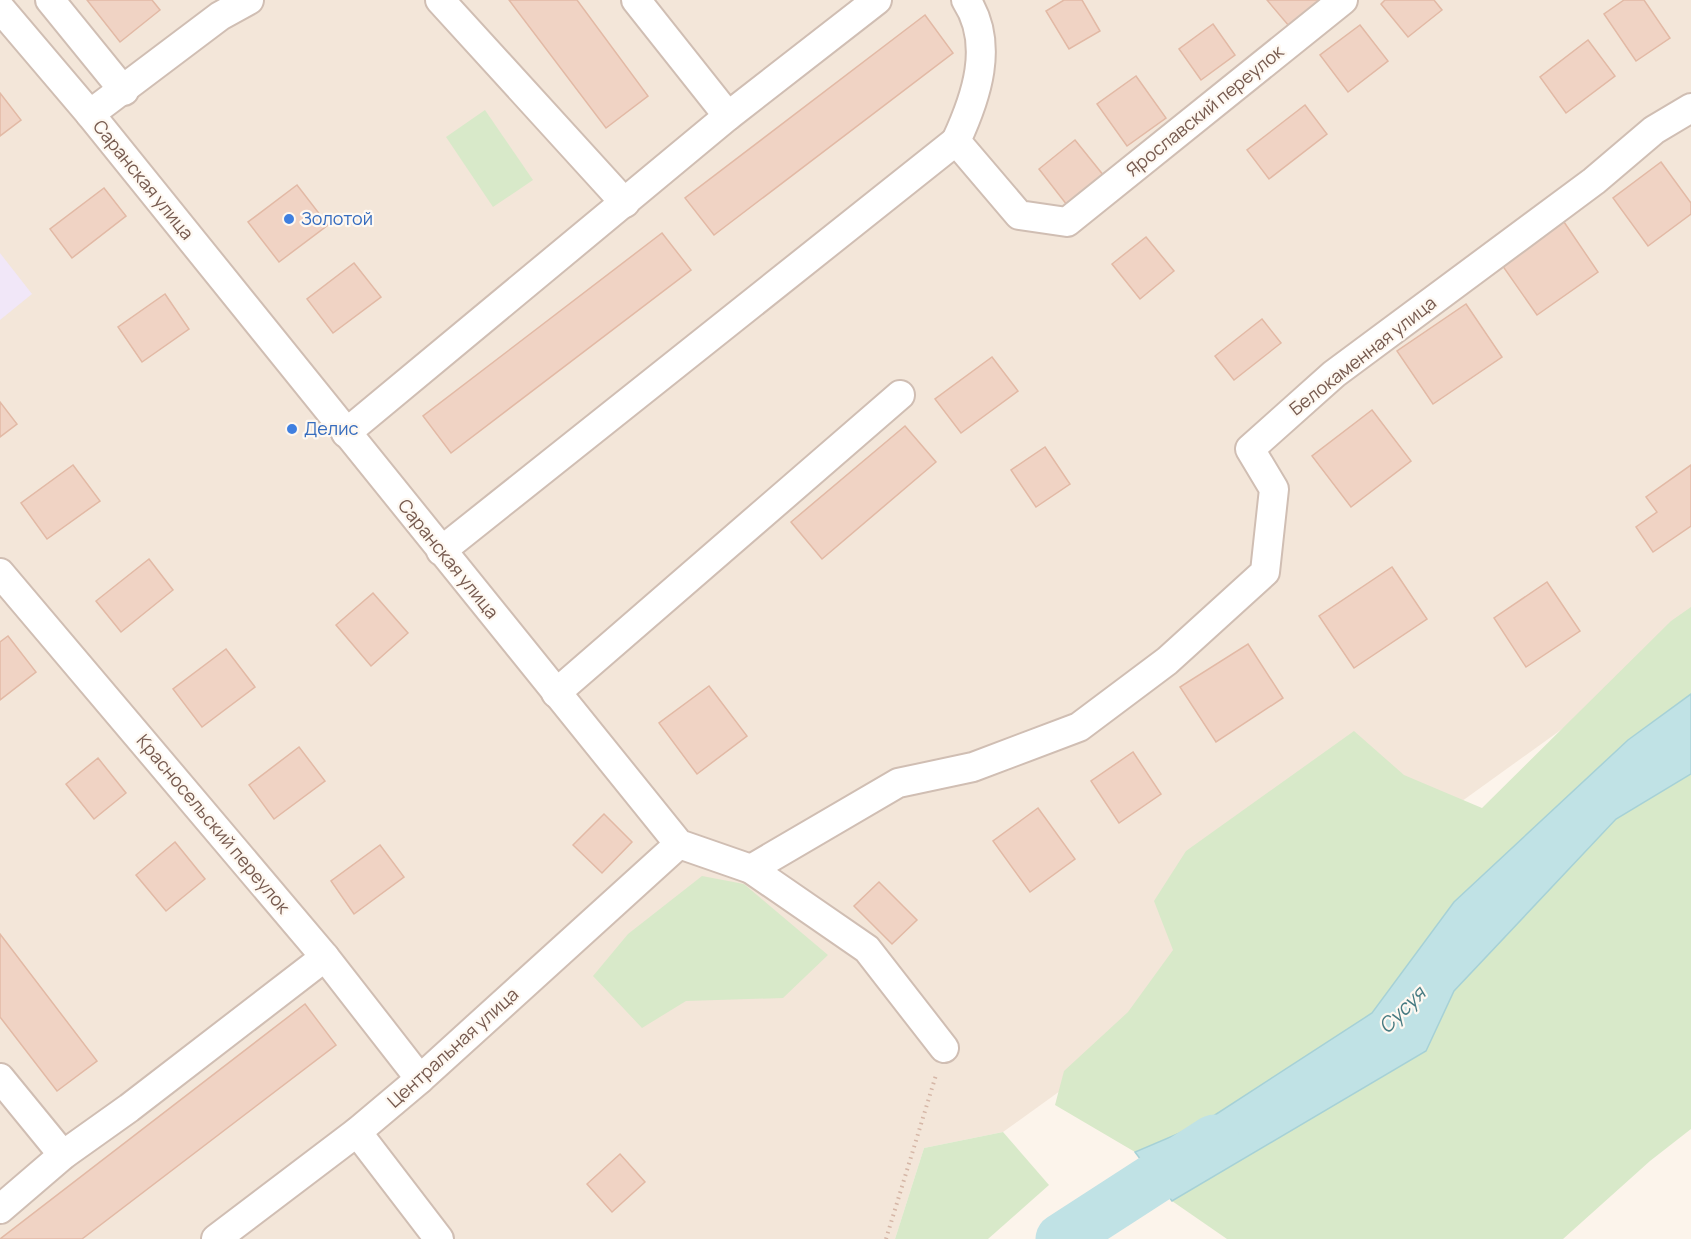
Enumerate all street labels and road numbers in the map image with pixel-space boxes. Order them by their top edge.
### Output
street label: Ярославский переулок [1121,39,1289,181]
street label: Саранская улица [88,115,200,244]
street label: Белокаменная улица [1284,290,1441,420]
street label: Саранская улица [393,494,505,623]
street label: Красносельский переулок [132,729,297,919]
street label: Центральная улица [382,982,523,1113]

